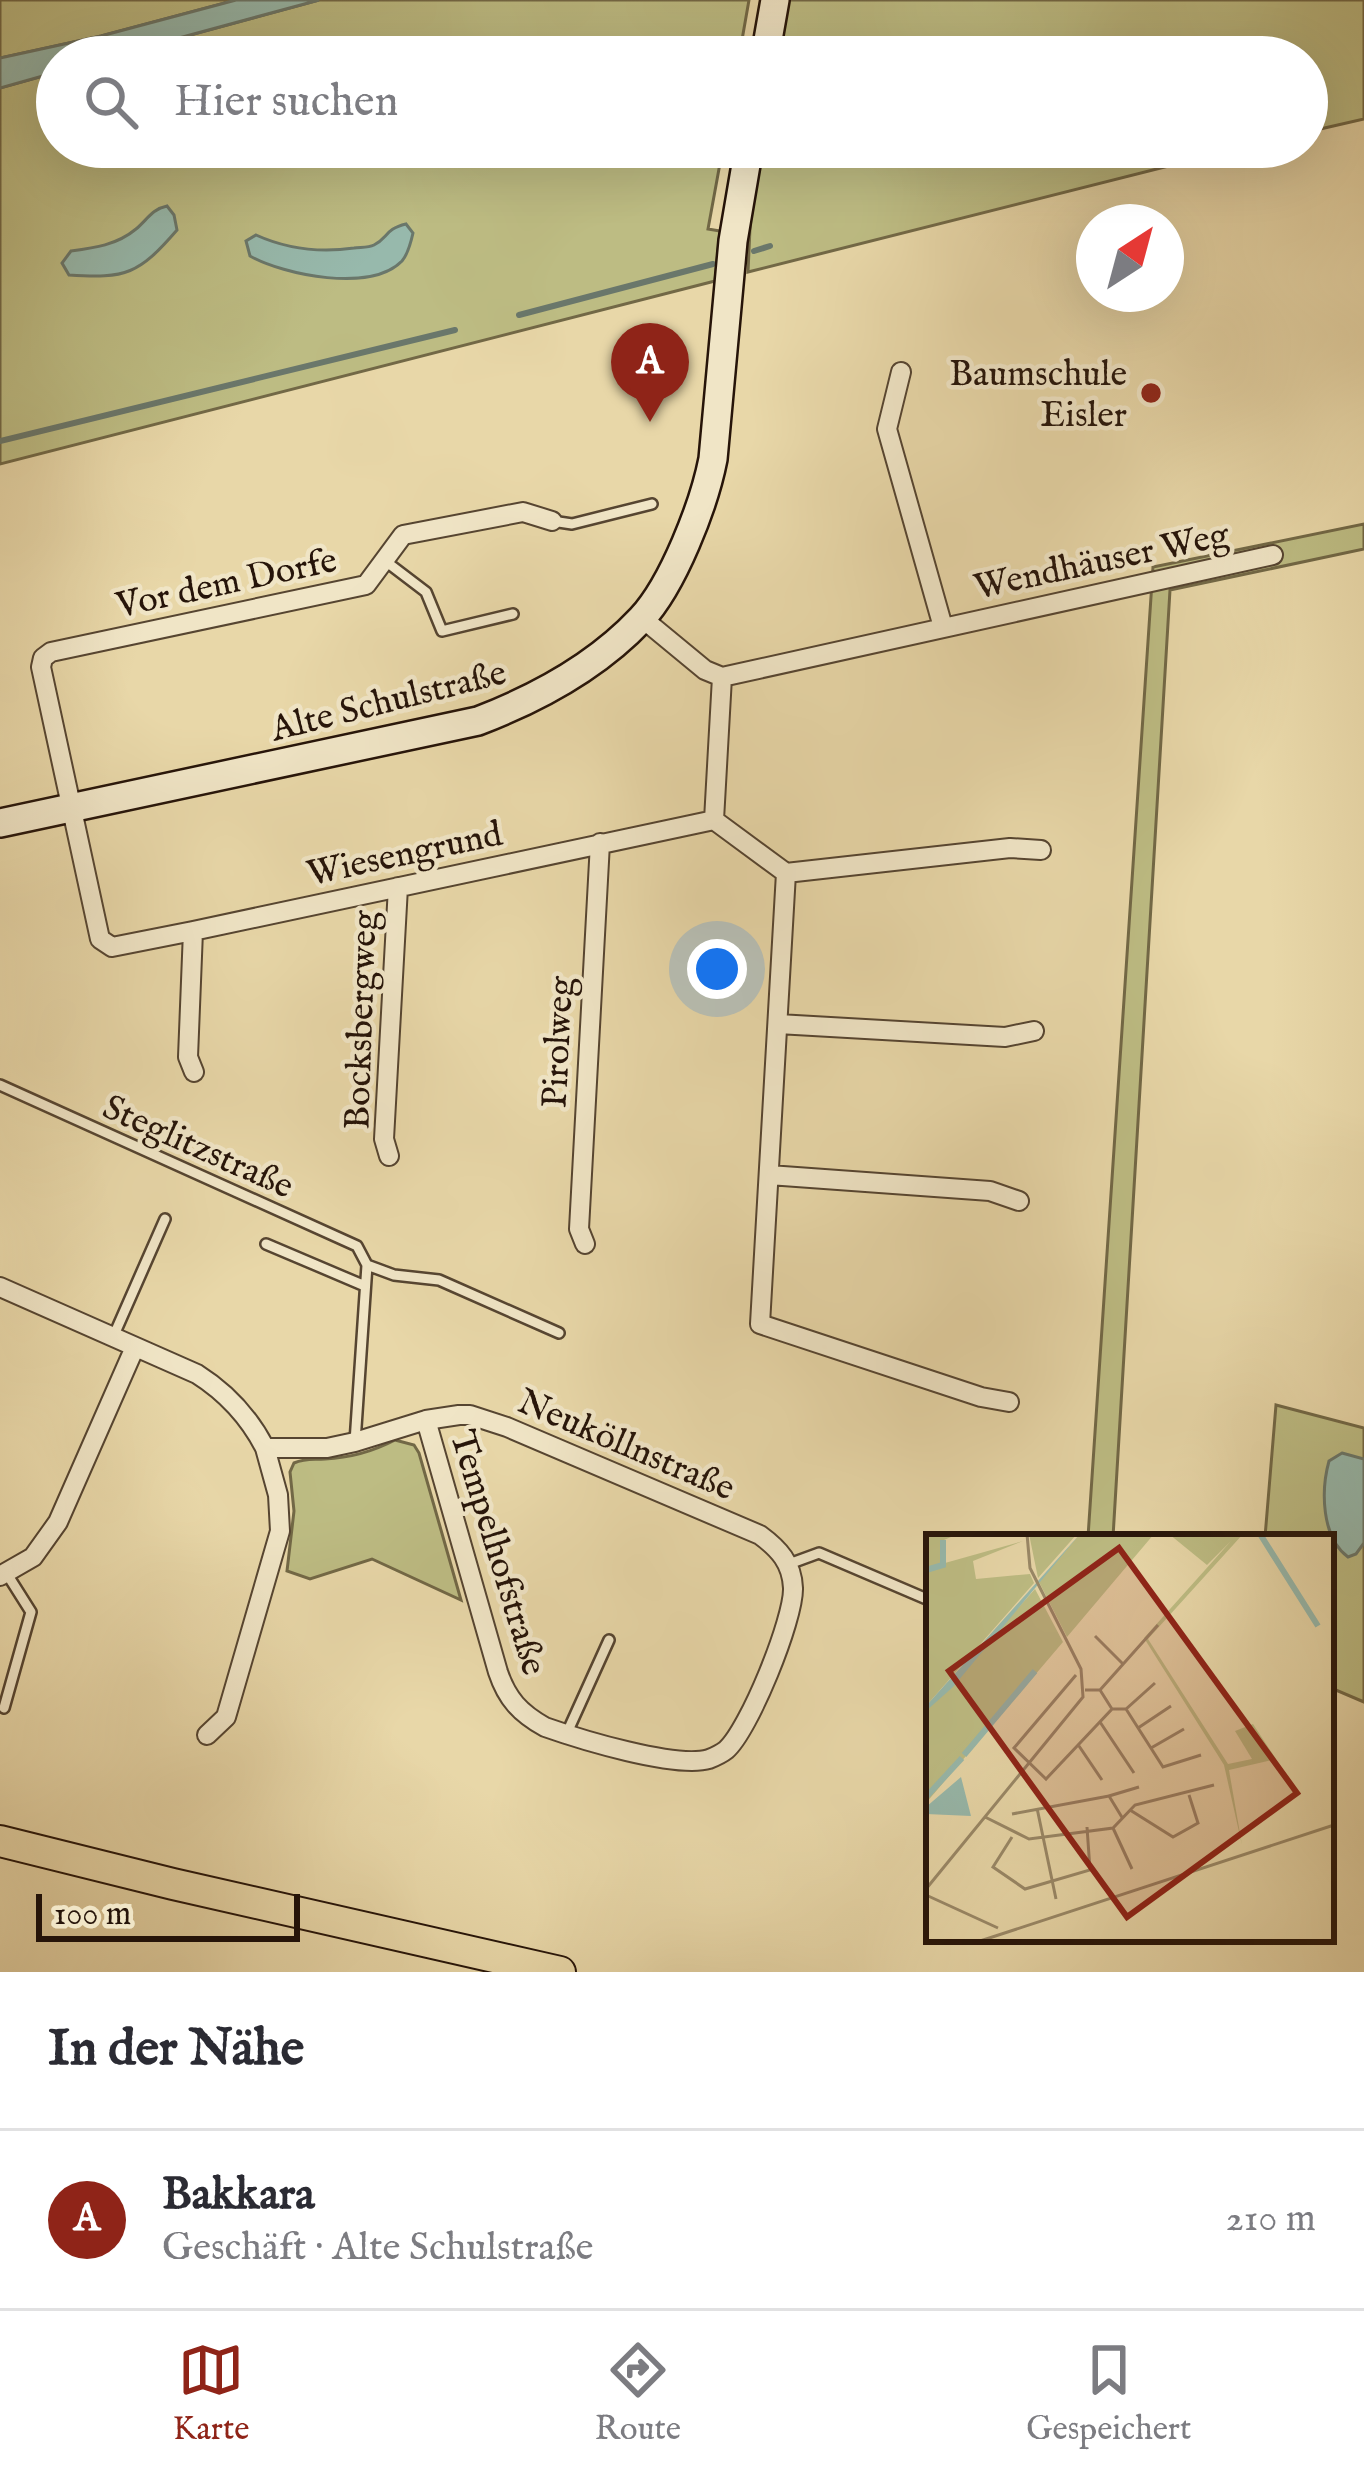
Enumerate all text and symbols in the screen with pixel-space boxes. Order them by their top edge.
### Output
search box [36,36,1328,168]
icon: search [78,69,144,135]
text: Hier suchen [174,74,398,131]
north arrow [1076,204,1184,312]
pin: A [611,323,689,422]
place label: Baumschule Eisler [949,352,1127,439]
marker: Baumschule Eisler [1138,380,1164,406]
street label: Wendhäuser Weg [970,512,1234,611]
street label: Vor dem Dorfe [111,538,341,630]
street label: Alte Schulstraße [265,650,511,754]
street label: Wiesengrund [303,812,507,898]
street label: Bocksbergweg [335,909,389,1130]
your location [687,939,747,999]
street label: Pirolweg [533,975,585,1109]
street label: Steglitzstraße [95,1085,300,1210]
street label: Neuköllnstraße [510,1379,741,1512]
street label: Tempelhofstraße [438,1425,556,1681]
inset map [926,1534,1334,1942]
scale bar [36,1888,300,1941]
text: 100 m [54,1894,131,1936]
text: In der Nähe [48,2018,304,2083]
text: Bakkara [162,2167,315,2224]
text: A [74,2195,100,2244]
text: 210 m [1226,2195,1316,2244]
text: Geschäft · Alte Schulstraße [162,2224,593,2273]
tab: Karte [173,2337,249,2451]
tab: Route [595,2337,681,2451]
tab: Gespeichert [1026,2337,1191,2451]

